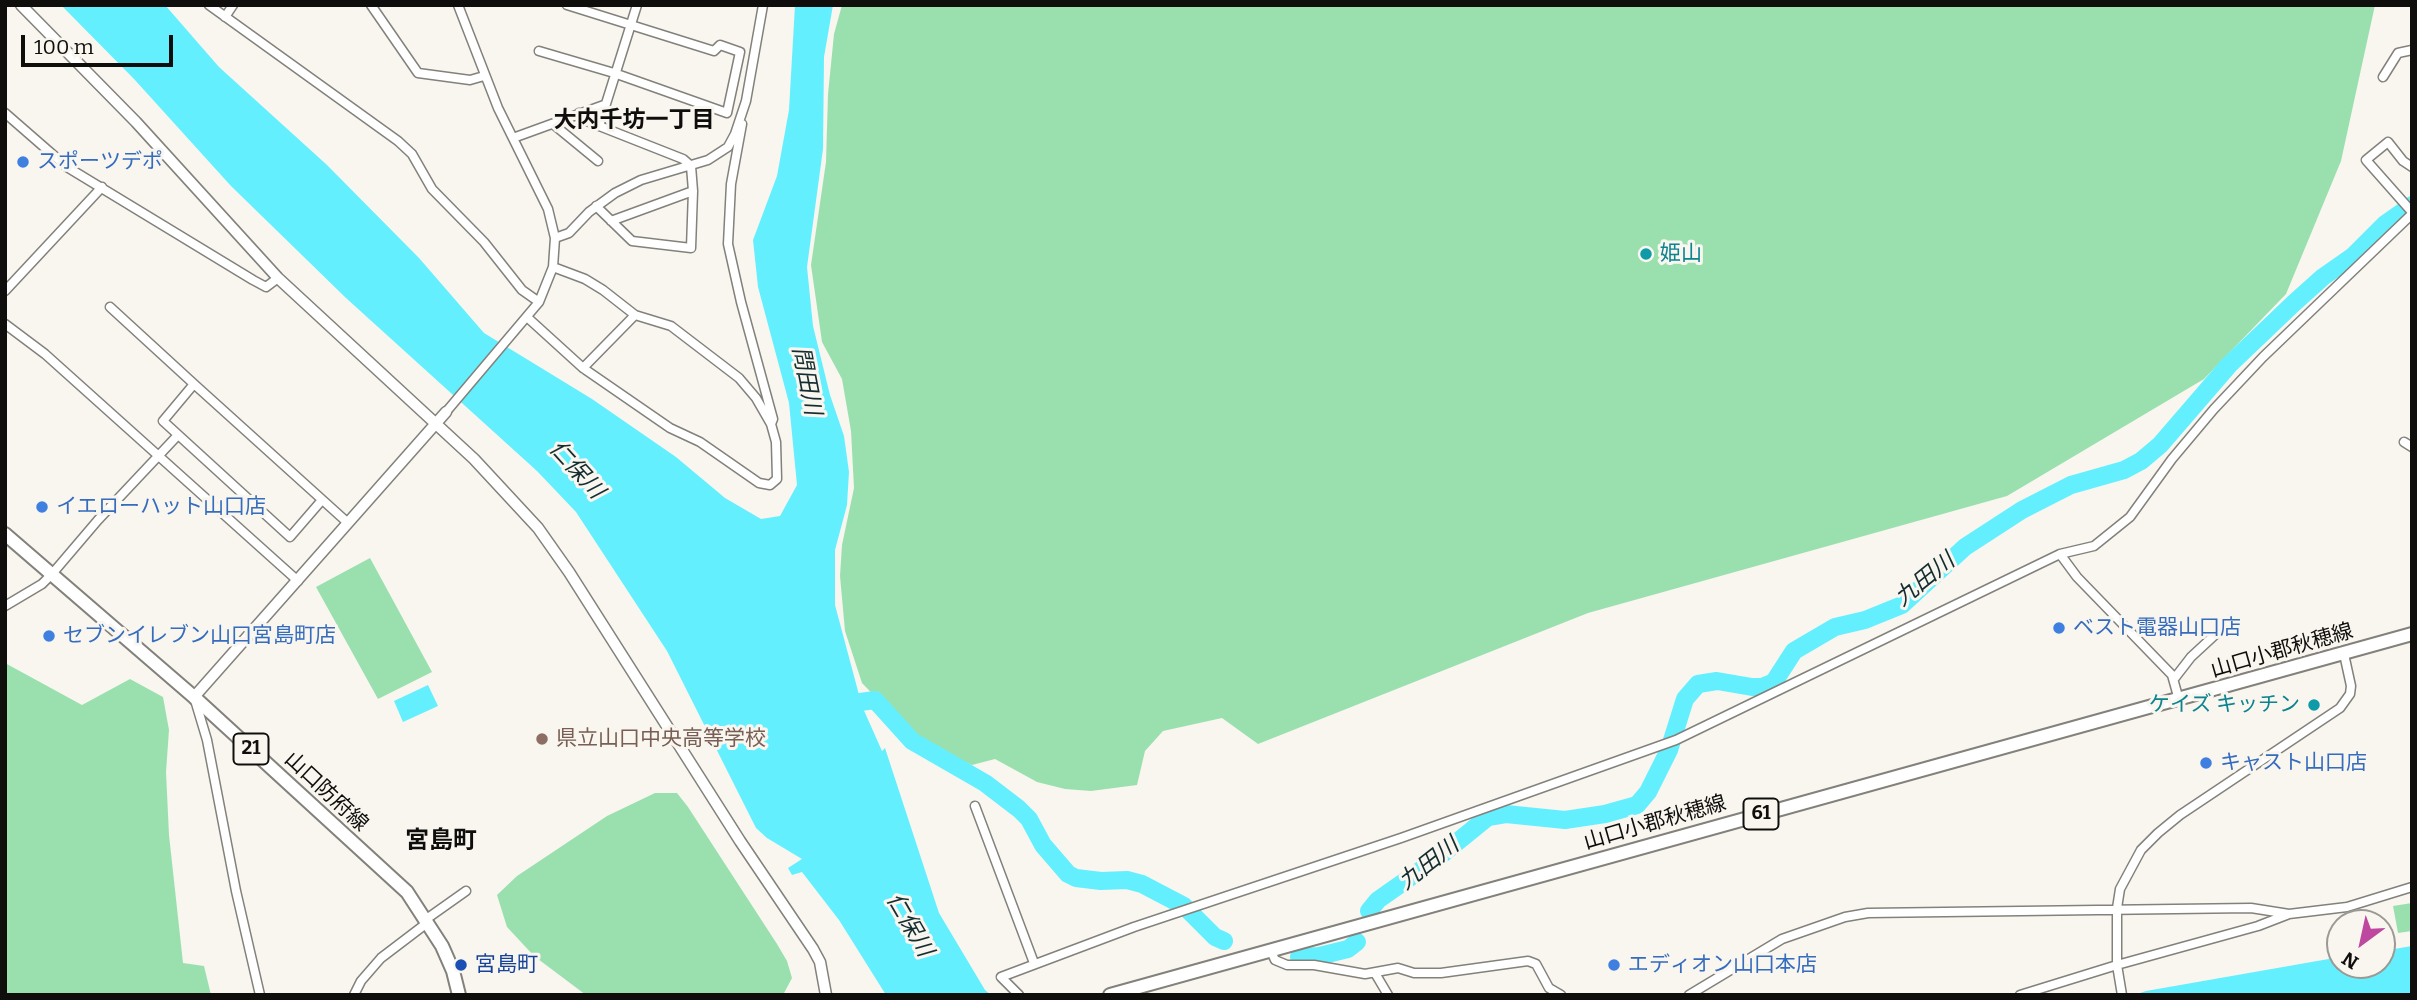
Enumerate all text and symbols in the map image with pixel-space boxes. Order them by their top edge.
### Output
scale bar [24,21,177,65]
text: 100 m [34,34,94,60]
district label: 大内千坊一丁目 [554,107,714,135]
place label: スポーツデポ [37,149,163,175]
marker: スポーツデポ [15,154,31,170]
place label: 姫山 [1660,241,1702,267]
marker: 姫山 [1638,246,1654,262]
water label: 問田川 [786,345,826,417]
water label: 仁保川 [543,435,609,505]
place label: イエローハット山口店 [56,494,266,520]
marker: イエローハット山口店 [34,499,50,515]
water label: 九田川 [1890,548,1960,612]
place label: ベスト電器山口店 [2073,615,2241,641]
street label: 山口小郡秋穂線 [2208,619,2356,683]
marker: ベスト電器山口店 [2051,620,2067,636]
place label: セブンイレブン山口宮島町店 [63,623,336,649]
marker: セブンイレブン山口宮島町店 [41,628,57,644]
place label: ケイズ キッチン [2149,692,2300,718]
marker: ケイズ キッチン [2306,697,2322,713]
place label: 県立山口中央高等学校 [556,726,766,752]
marker: 県立山口中央高等学校 [534,731,550,747]
road number: 21 [233,734,268,764]
street label: 山口防府線 [279,747,373,837]
place label: キャスト山口店 [2220,750,2367,776]
marker: キャスト山口店 [2198,755,2214,771]
street label: 山口小郡秋穂線 [1581,791,1729,855]
road number: 61 [1744,799,1778,830]
district label: 宮島町 [405,827,477,855]
water label: 九田川 [1393,832,1465,896]
water label: 仁保川 [880,888,938,962]
north arrow [2326,909,2396,979]
text: N [2338,947,2363,974]
place label: 宮島町 [475,952,538,978]
place label: エディオン山口本店 [1628,952,1817,978]
marker: 宮島町 [453,957,469,973]
marker: エディオン山口本店 [1606,957,1622,973]

